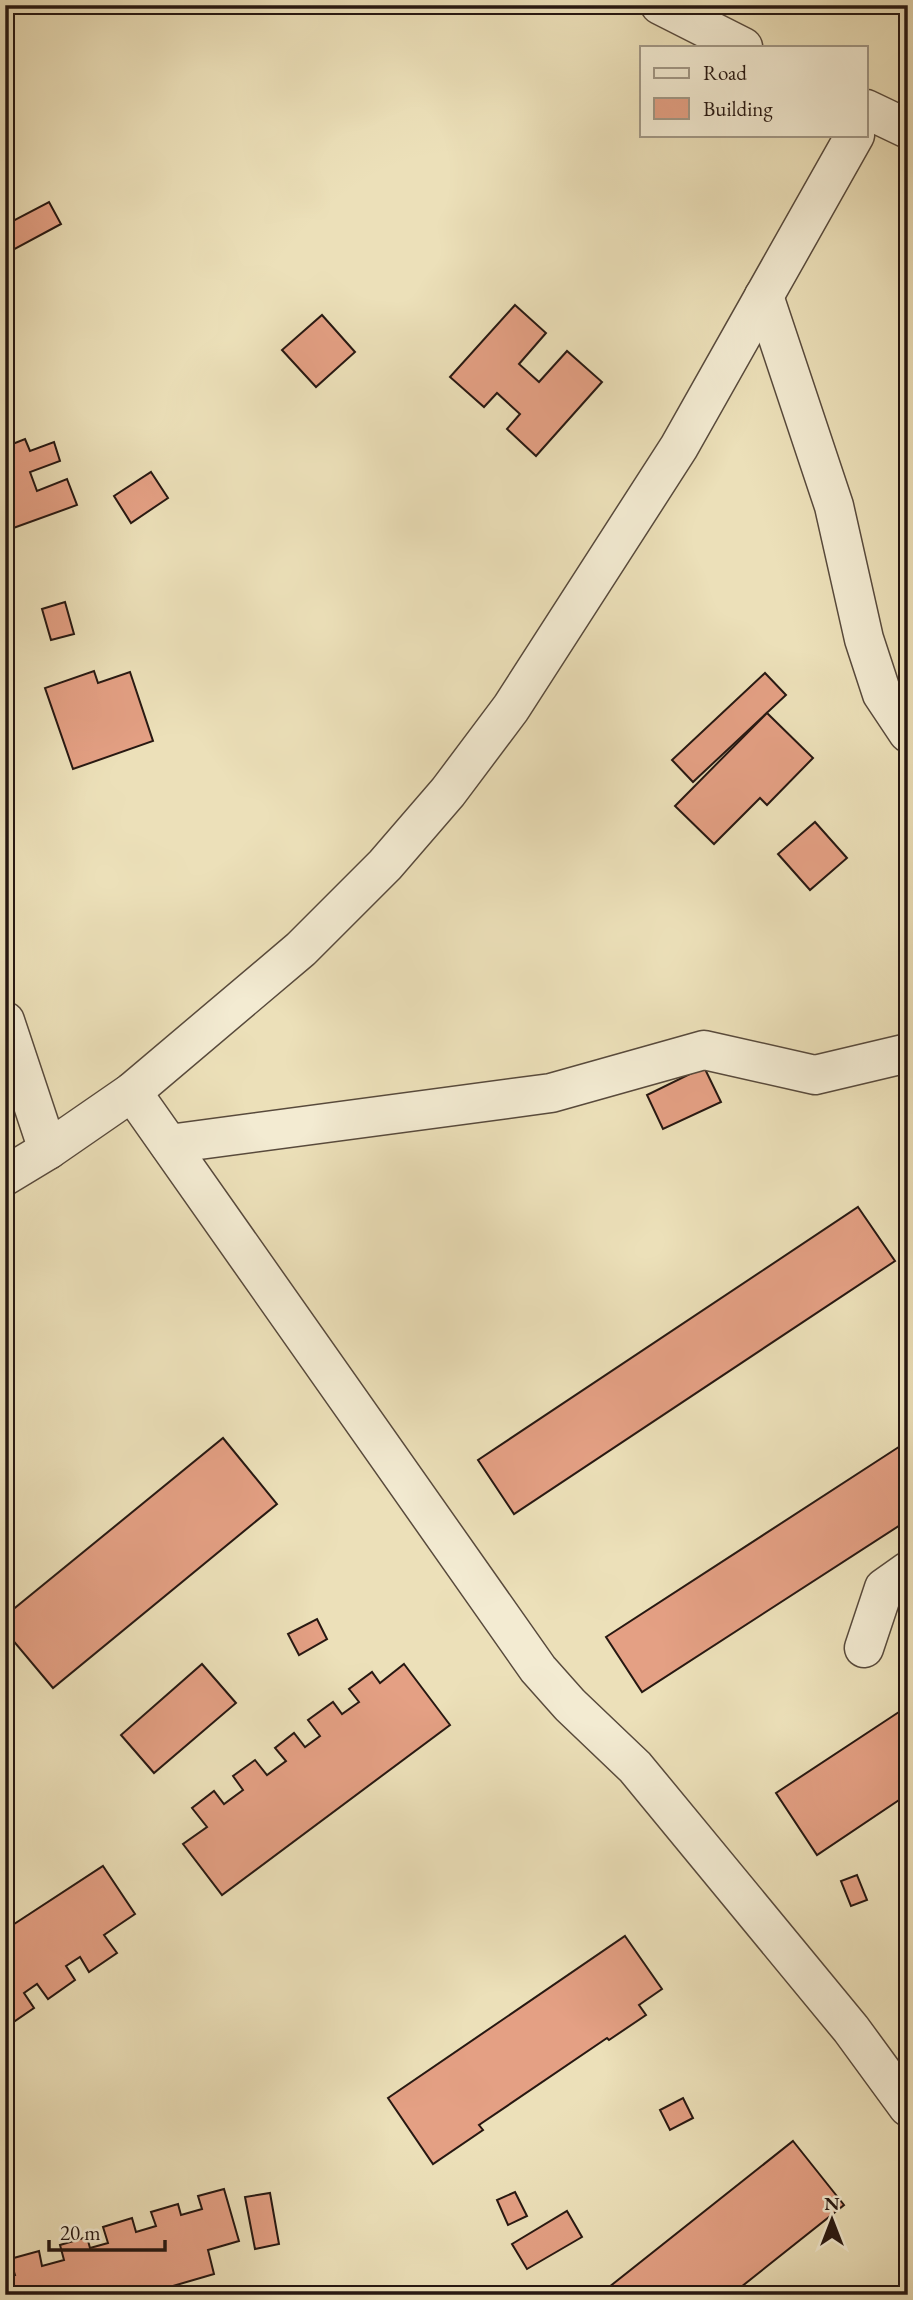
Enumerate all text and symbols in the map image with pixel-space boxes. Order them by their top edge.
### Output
legend [640,46,867,136]
text: Road [703,59,747,86]
text: Building [703,95,773,122]
north arrow [797,2184,867,2254]
text: N [824,2191,840,2216]
scale bar [49,2209,164,2253]
text: 20 m [60,2219,101,2246]

